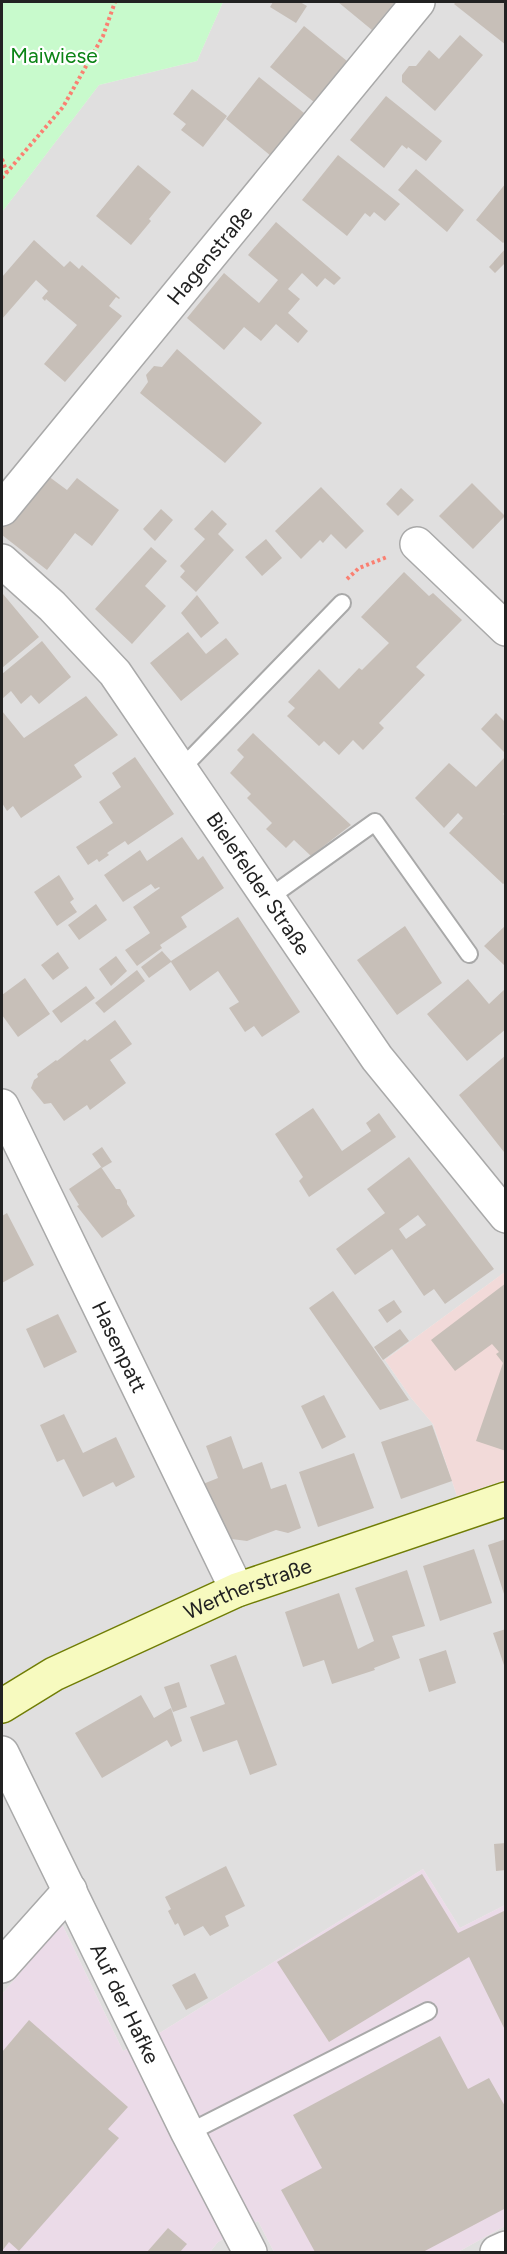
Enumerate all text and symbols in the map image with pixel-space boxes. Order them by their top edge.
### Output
park label: Maiwiese [10,43,98,68]
street label: Hagenstraße [162,200,258,310]
street label: Bielefelder Straße [201,807,316,959]
street label: Hasenpatt [87,1297,152,1397]
street label: Wertherstraße [180,1553,315,1625]
street label: Auf der Hafke [85,1939,165,2068]

